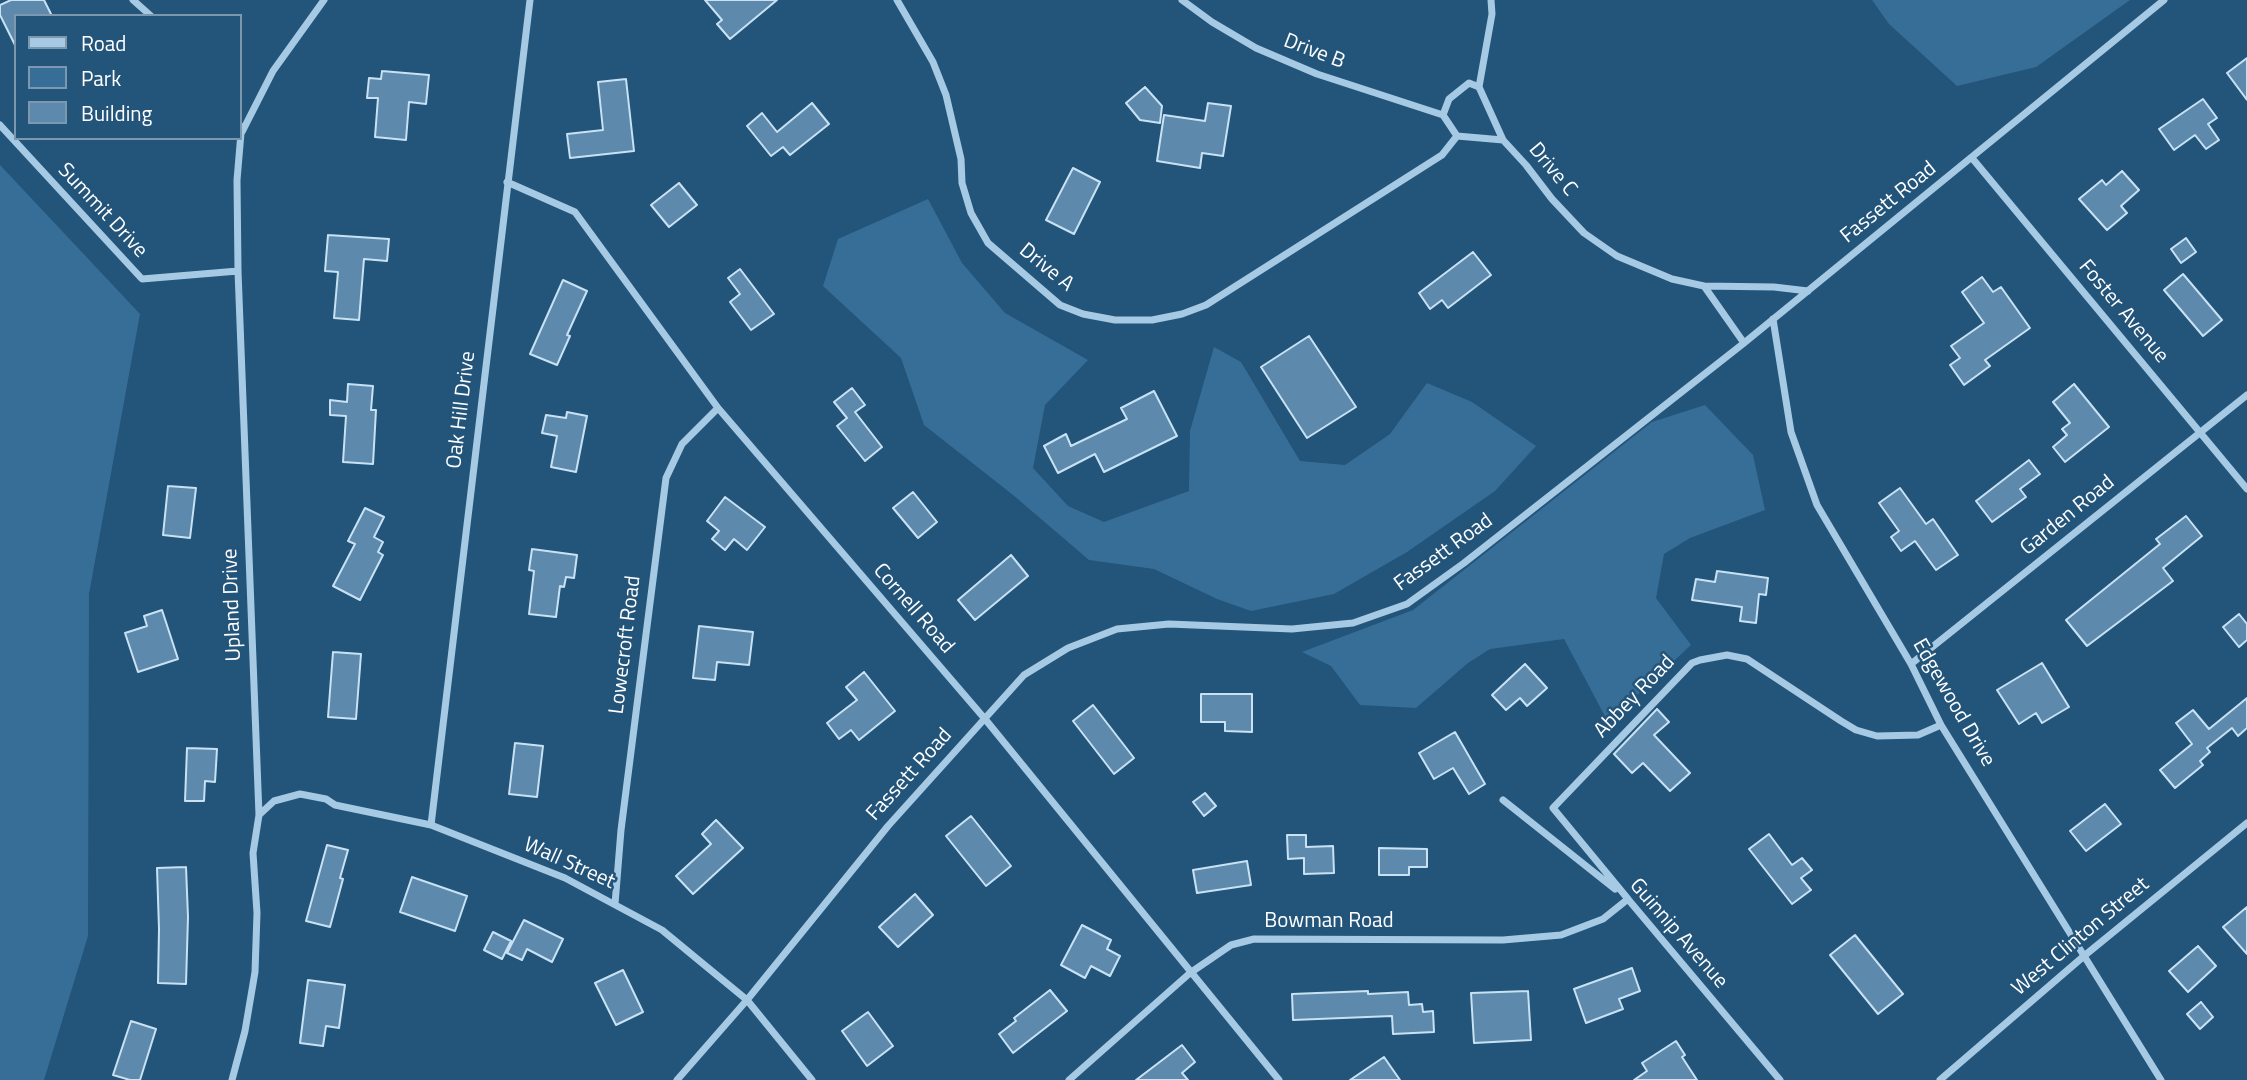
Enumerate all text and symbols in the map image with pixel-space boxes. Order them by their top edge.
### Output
legend [14,14,242,140]
text: Road [81,27,126,59]
street label: Drive B [1280,29,1348,75]
text: Park [81,62,121,94]
text: Building [81,97,152,129]
street label: Drive C [1522,138,1582,202]
street label: Fassett Road [1836,157,1942,249]
street label: Summit Drive [52,158,152,264]
street label: Drive A [1014,238,1078,298]
street label: Foster Avenue [2073,255,2173,369]
street label: Oak Hill Drive [442,350,482,470]
street label: Garden Road [2016,470,2120,562]
street label: Fassett Road [1390,509,1498,597]
street label: Upland Drive [218,548,248,662]
street label: Cornell Road [867,559,959,659]
street label: Lowecroft Road [605,574,647,716]
street label: Edgewood Drive [1906,635,2000,771]
street label: Abbey Road [1589,650,1681,744]
street label: Fassett Road [862,724,958,826]
street label: Wall Street [519,833,619,895]
street label: West Clinton Street [2007,872,2155,1002]
street label: Guinnip Avenue [1623,874,1733,994]
street label: Bowman Road [1264,909,1394,935]

